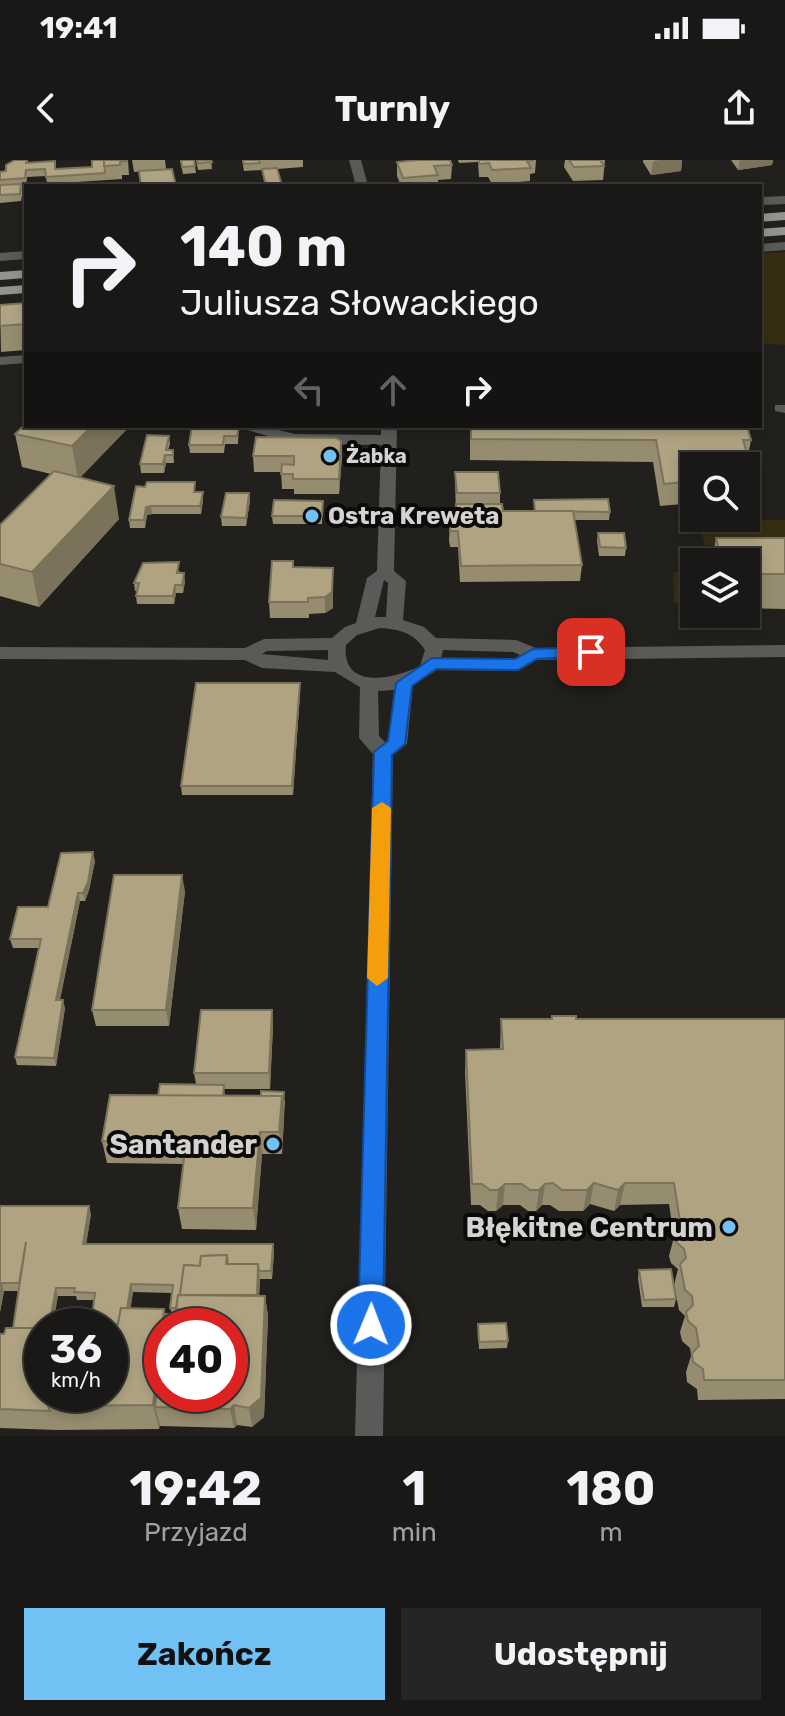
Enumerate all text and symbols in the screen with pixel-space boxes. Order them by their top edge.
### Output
text: 19:41 [40,10,118,46]
icon: back [24,86,68,130]
icon: share [717,86,761,130]
text: Turnly [335,87,450,130]
text: 140 m [180,214,347,280]
icon: right [48,216,152,320]
text: Juliusza Słowackiego [180,281,539,324]
icon: left [287,368,331,412]
icon: ahead [371,368,415,412]
icon: right [455,368,499,412]
place label: Żabka [346,444,407,468]
marker: Żabka [321,447,339,465]
map controls [680,452,760,628]
button: search [680,452,760,532]
place label: Ostra Kreweta [328,502,499,530]
marker: Ostra Kreweta [303,507,321,525]
button: layers [680,548,760,628]
pin [557,618,625,686]
icon: arrive [569,630,613,674]
place label: Santander [109,1128,257,1161]
marker: Santander [264,1135,282,1153]
place label: Błękitne Centrum [465,1211,713,1244]
marker: Błękitne Centrum [720,1218,738,1236]
position arrow [329,1283,413,1367]
speed limit sign: 40 [144,1308,248,1412]
text: 36 [50,1326,102,1373]
text: km/h [51,1368,101,1392]
text: 19:42 [130,1460,262,1517]
text: 1 [402,1460,426,1517]
text: 180 [566,1460,655,1517]
text: Przyjazd [144,1517,248,1548]
text: min [392,1517,437,1548]
text: m [599,1517,623,1548]
button: Zakończ [24,1608,385,1700]
button: Udostępnij [401,1608,761,1700]

